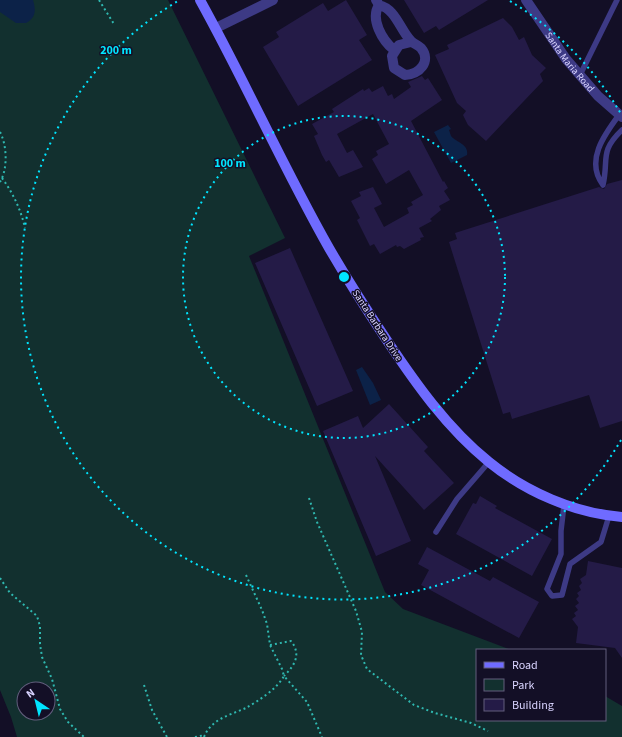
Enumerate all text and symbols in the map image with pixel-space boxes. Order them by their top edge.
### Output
street label: Santa Maria Road [542,29,597,95]
text: 200 m [100,42,132,59]
text: 100 m [214,155,246,172]
centre of rings [337,270,351,284]
street label: Santa Barbara Drive [349,287,406,364]
legend [476,649,606,721]
text: Road [512,657,538,674]
text: Park [512,677,534,694]
north arrow [16,681,56,721]
text: N [23,685,38,701]
text: Building [512,697,554,714]

